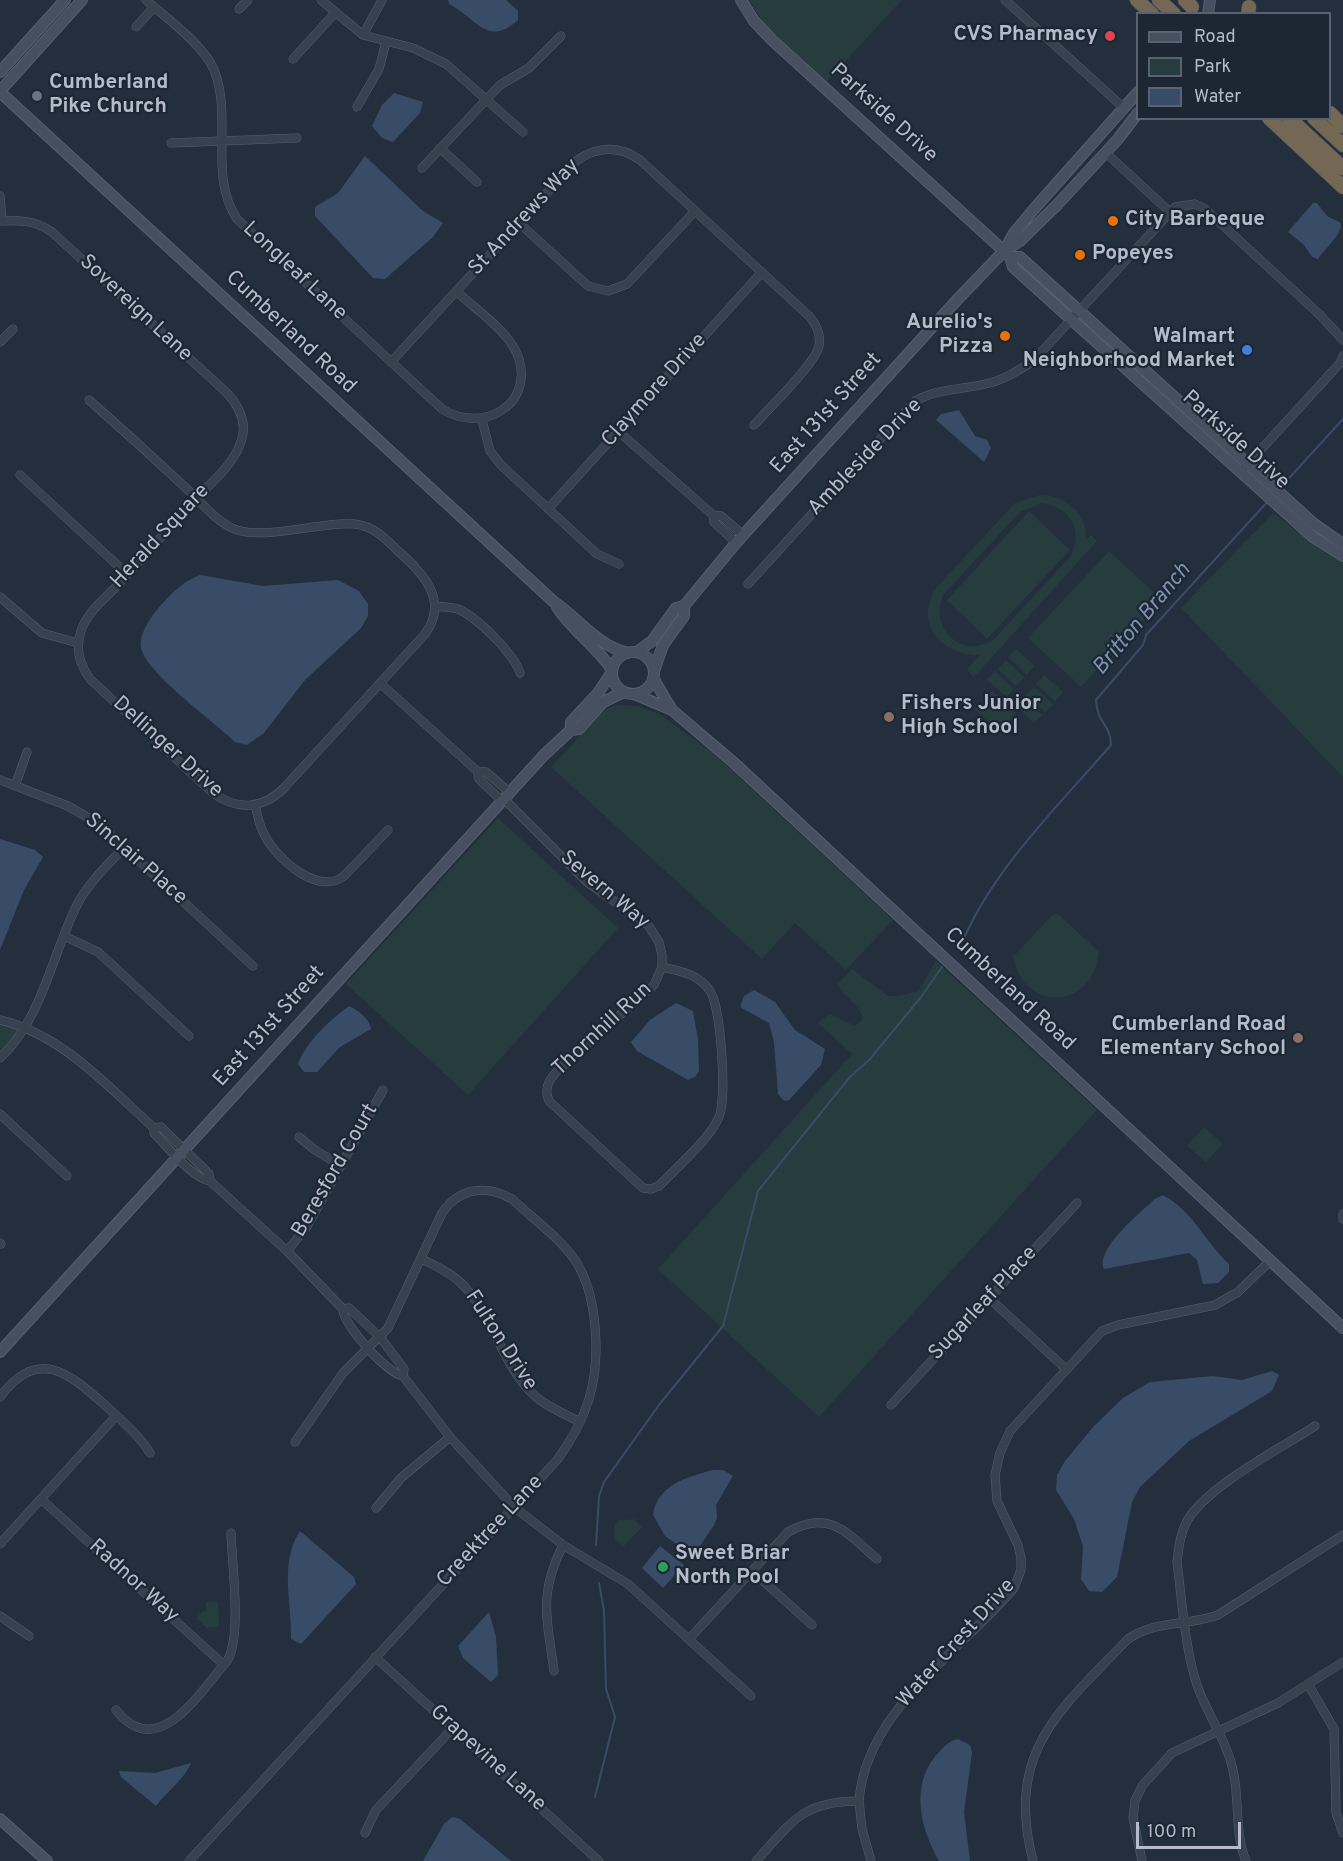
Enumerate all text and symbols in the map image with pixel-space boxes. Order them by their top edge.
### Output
legend [1136,12,1331,120]
place label: CVS Pharmacy [954,23,1098,49]
text: Road [1194,26,1236,49]
marker: CVS Pharmacy [1103,29,1117,43]
text: Park [1194,56,1231,79]
street label: Parkside Drive [824,59,942,169]
place label: Cumberland Pike Church [49,71,168,121]
text: Water [1194,86,1241,109]
marker: Cumberland Pike Church [30,89,44,103]
street label: St Andrews Way [464,154,586,282]
place label: City Barbeque [1125,208,1265,234]
marker: City Barbeque [1106,214,1120,228]
street label: Longleaf Lane [237,217,351,327]
place label: Popeyes [1092,242,1174,268]
marker: Popeyes [1073,248,1087,262]
street label: Sovereign Lane [73,250,197,368]
street label: Cumberland Road [219,266,361,400]
place label: Aurelio's Pizza [906,311,993,361]
place label: Walmart Neighborhood Market [1023,325,1235,375]
street label: Claymore Drive [597,329,713,453]
marker: Aurelio's Pizza [998,329,1012,343]
marker: Walmart Neighborhood Market [1240,343,1254,357]
street label: East 131st Street [766,348,888,480]
street label: Parkside Drive [1176,386,1294,496]
street label: Ambleside Drive [804,394,928,522]
street label: Herald Square [106,480,216,594]
water label: Britton Branch [1088,559,1198,681]
street label: Dellinger Drive [107,692,227,804]
place label: Fishers Junior High School [901,692,1041,742]
marker: Fishers Junior High School [882,710,896,724]
street label: Sinclair Place [79,809,191,911]
street label: Severn Way [554,846,654,936]
street label: Cumberland Road [938,923,1080,1057]
street label: East 131st Street [209,961,331,1093]
street label: Thornhill Run [548,978,658,1082]
place label: Cumberland Road Elementary School [1100,1013,1286,1063]
marker: Cumberland Road Elementary School [1291,1031,1305,1045]
street label: Beresford Court [288,1100,384,1242]
street label: Sugarleaf Place [925,1242,1043,1366]
street label: Fulton Drive [458,1286,542,1396]
street label: Creektree Lane [433,1471,549,1593]
street label: Radnor Way [83,1535,183,1629]
place label: Sweet Briar North Pool [675,1542,790,1592]
marker: Sweet Briar North Pool [656,1560,670,1574]
street label: Water Crest Drive [893,1574,1021,1714]
street label: Grapevine Lane [424,1700,550,1818]
scale bar [1139,1810,1244,1848]
text: 100 m [1147,1821,1196,1844]

